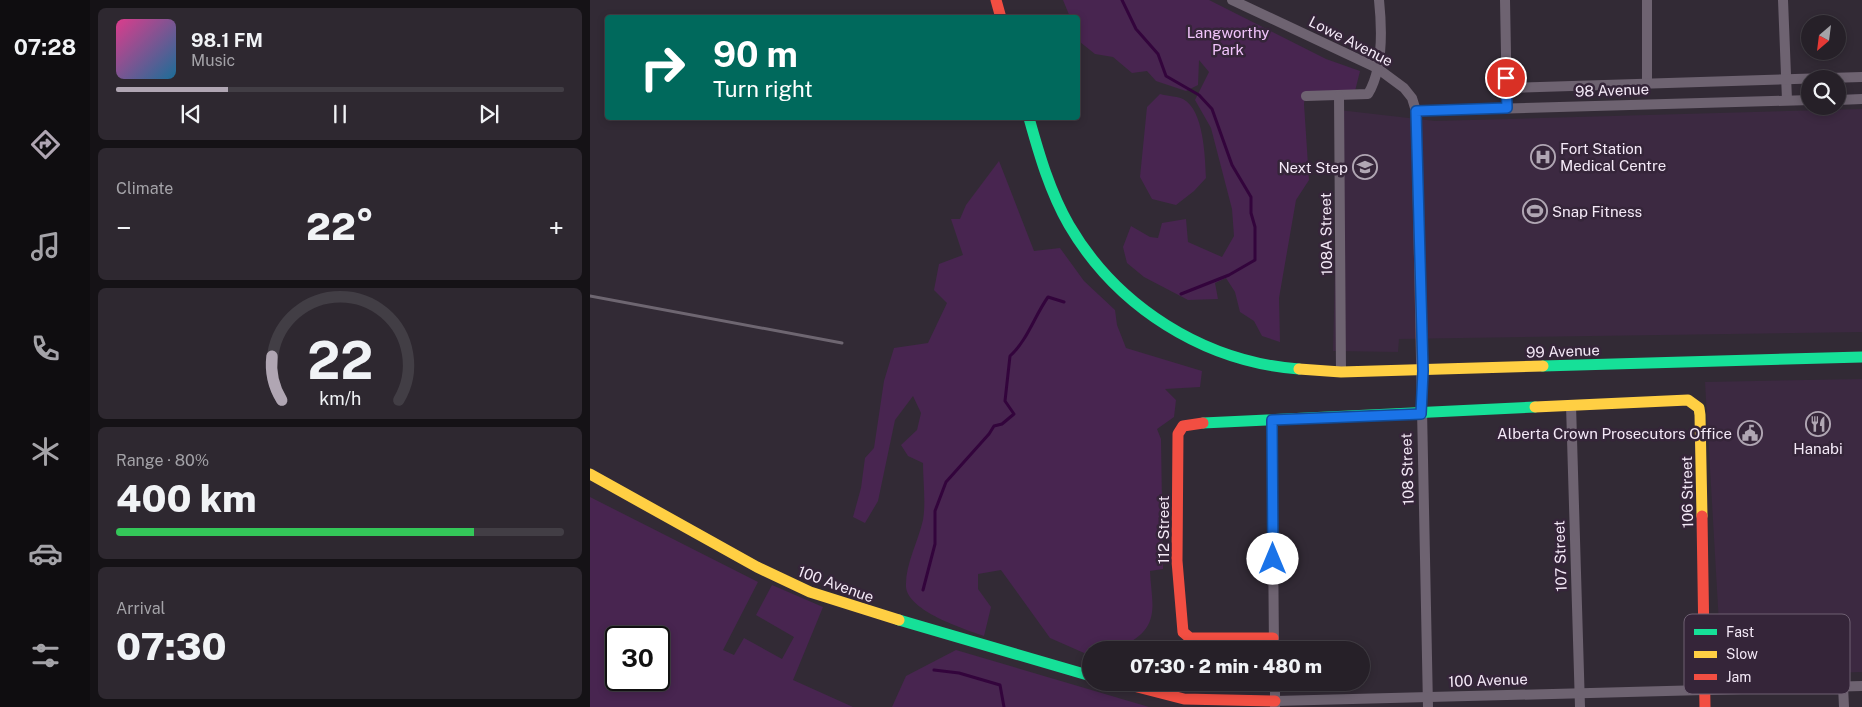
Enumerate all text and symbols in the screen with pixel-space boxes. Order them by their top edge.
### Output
street label: Lowe Avenue [1306,13,1396,69]
north arrow [1801,15,1846,60]
map controls [1801,15,1846,115]
park label: Langworthy Park [1187,24,1269,58]
text: 98.1 FM [191,29,263,51]
text: 07:28 [14,34,76,60]
text: 90 m [713,34,798,75]
icon: right [630,35,695,100]
text: Music [191,51,235,70]
pin [1485,57,1527,99]
icon: arrive [1492,64,1520,92]
button: search [1801,70,1846,115]
text: Turn right [713,76,813,102]
street label: 98 Avenue [1575,80,1649,100]
icon: previous [177,100,205,128]
icon: pause [326,100,354,128]
icon: next [475,100,503,128]
icon: directions [28,127,63,162]
place label: Fort Station Medical Centre [1560,140,1666,174]
hospital icon: Fort Station Medical Centre [1530,144,1556,170]
school or university icon: Next Step [1352,154,1378,180]
place label: Next Step [1278,159,1348,176]
text: Climate [116,179,173,198]
street label: 108A Street [1317,192,1335,276]
sports icon: Snap Fitness [1522,198,1548,224]
place label: Snap Fitness [1552,203,1642,220]
text: 22° [306,204,374,249]
text: − [116,211,132,244]
text: + [548,211,564,244]
icon: music [28,229,63,264]
text: 22 [307,330,373,391]
icon: phone [28,331,63,366]
street label: 99 Avenue [1526,341,1600,361]
text: km/h [319,388,361,409]
restaurant icon: Hanabi [1805,411,1831,437]
public building icon: Alberta Crown Prosecutors Office [1737,420,1763,446]
place label: Alberta Crown Prosecutors Office [1497,425,1732,442]
street label: 108 Street [1397,432,1417,505]
icon: climate [28,434,63,469]
place label: Hanabi [1793,440,1843,457]
text: Range · 80% [116,451,209,470]
street label: 106 Street [1678,456,1696,528]
text: 400 km [116,476,257,521]
street label: 112 Street [1155,496,1172,564]
street label: 107 Street [1550,520,1570,592]
position arrow [1246,532,1298,584]
icon: car [28,536,63,571]
street label: 100 Avenue [796,562,876,606]
text: Arrival [116,599,165,618]
legend [1684,614,1850,694]
text: 07:30 [116,624,227,669]
text: Fast [1726,624,1754,640]
speed limit sign: 30 [605,626,670,691]
icon: filters [28,638,63,673]
text: Slow [1726,646,1758,662]
text: 07:30 · 2 min · 480 m [1130,655,1322,677]
text: Jam [1726,669,1751,685]
street label: 100 Avenue [1448,670,1528,690]

